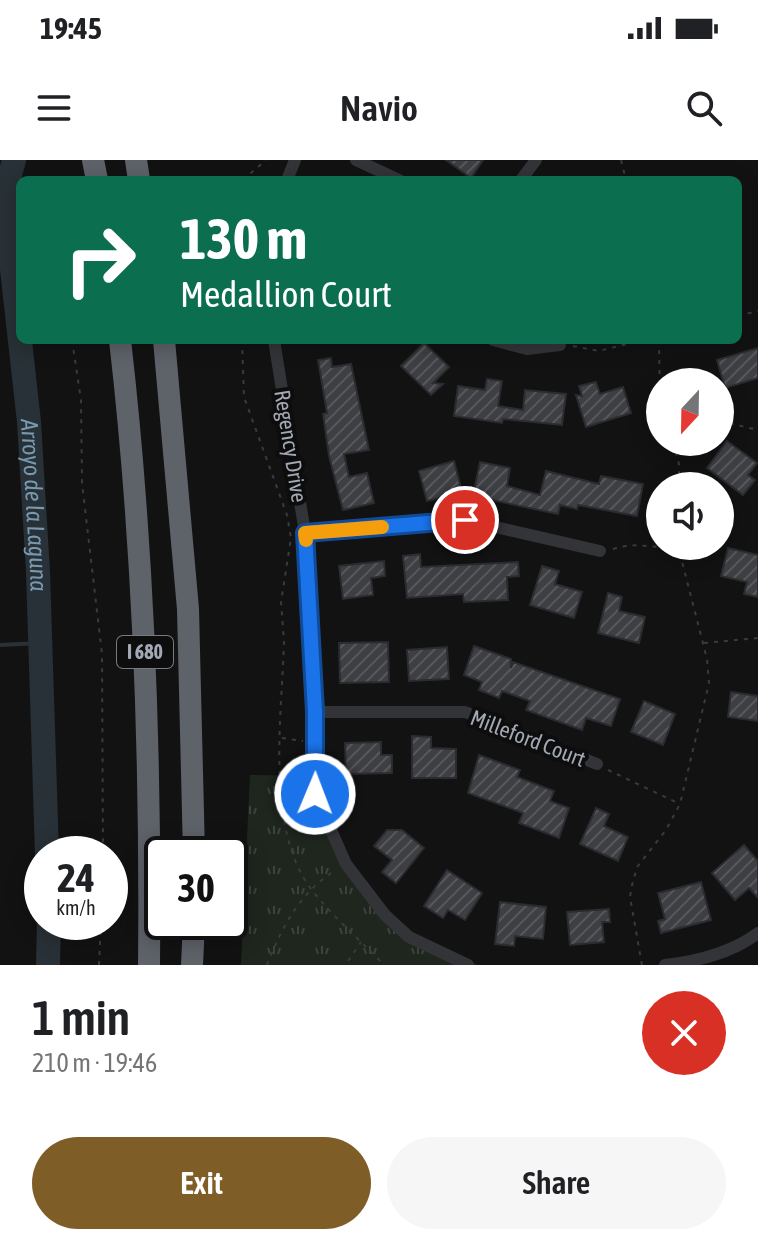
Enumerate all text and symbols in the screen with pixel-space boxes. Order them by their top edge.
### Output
text: 19:45 [40,11,102,45]
icon: menu [32,86,76,130]
icon: search [682,86,726,130]
text: Navio [340,87,418,129]
text: 130 m [180,207,307,271]
icon: right [48,208,152,312]
text: Medallion Court [180,273,392,315]
north arrow [646,368,734,456]
map controls [646,368,734,560]
street label: Regency Drive [269,388,313,504]
water label: Arroyo de la Laguna [16,417,53,592]
button: sound [646,472,734,560]
pin [431,486,499,554]
icon: arrive [443,498,487,542]
road number: I 680 [117,636,173,668]
street label: Milleford Court [467,704,589,772]
position arrow [273,752,357,836]
speed limit sign: 30 [144,836,248,940]
text: 24 [57,855,95,900]
text: km/h [56,896,96,919]
text: 1 min [32,990,130,1045]
button: close [642,991,726,1075]
text: 210 m · 19:46 [32,1048,157,1078]
button: Exit [32,1137,371,1229]
button: Share [387,1137,726,1229]

